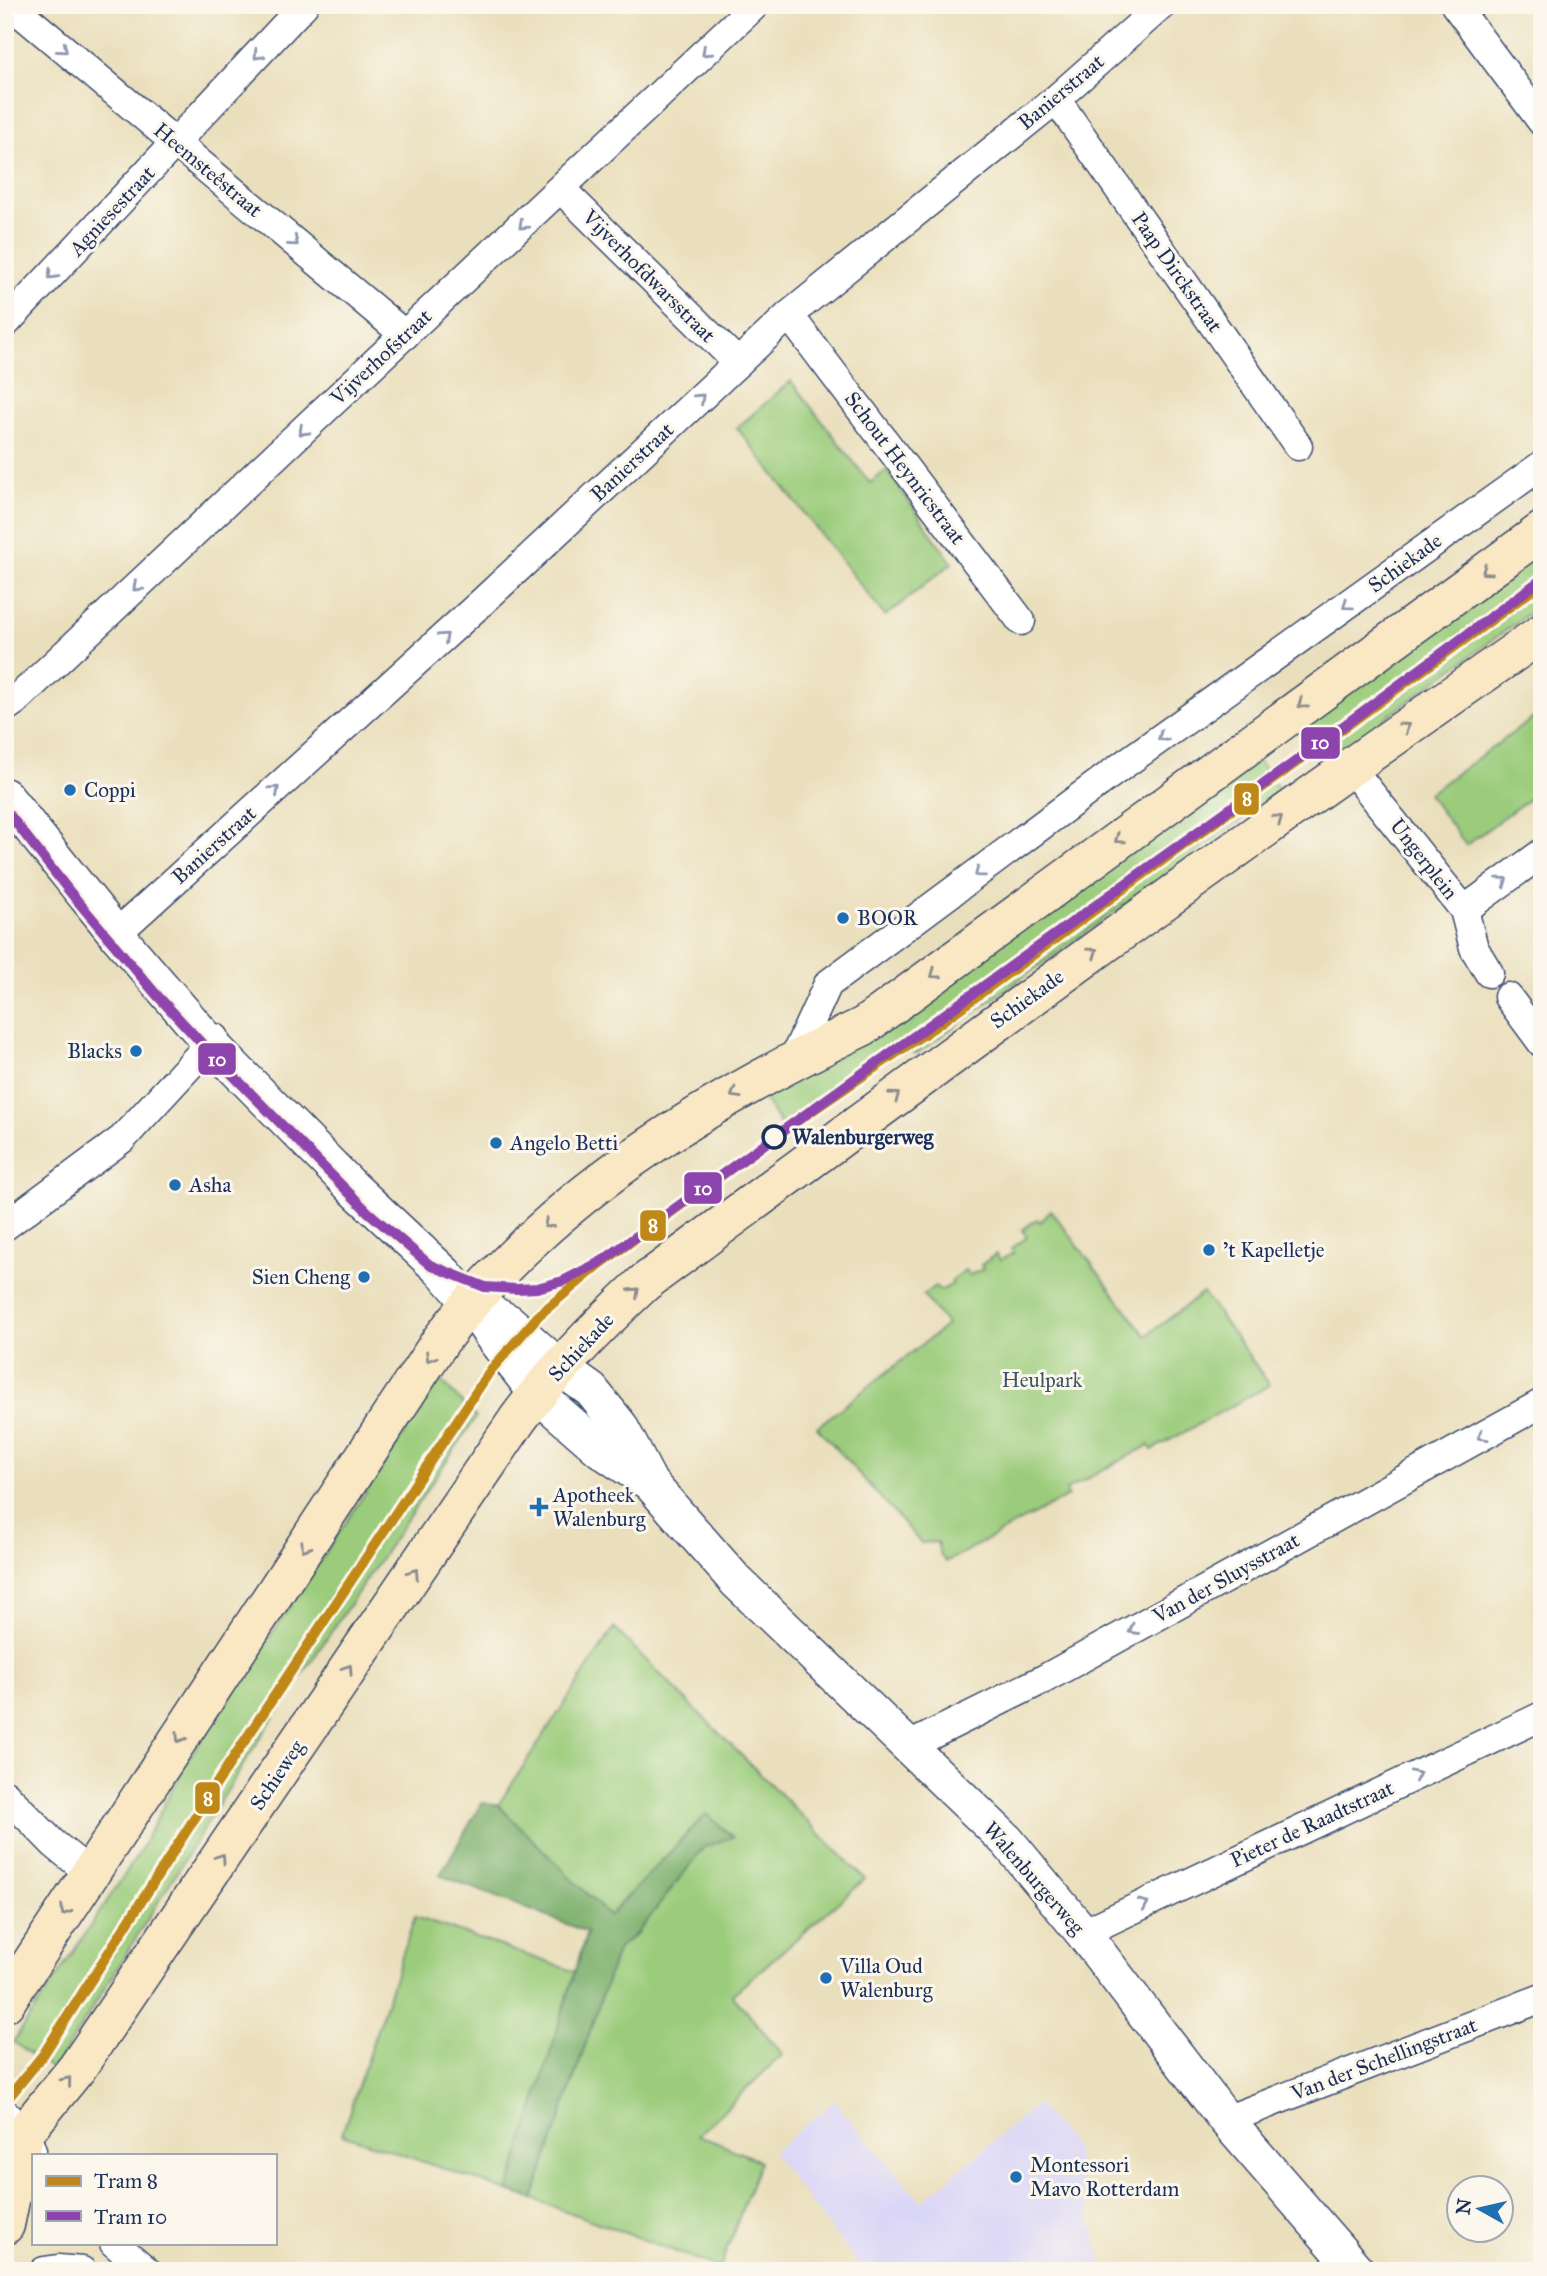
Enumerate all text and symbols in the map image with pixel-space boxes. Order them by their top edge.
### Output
one-way arrow [55,41,68,53]
one-way arrow [701,44,714,57]
one-way arrow [254,47,266,60]
street label: Banierstraat [1013,48,1110,136]
street label: Heemsteêstraat [148,117,268,223]
street label: Agniesestraat [63,160,161,262]
street label: Vijverhofdwarsstraat [576,203,721,348]
street label: Paap Dirckstraat [1126,207,1228,338]
one-way arrow [518,217,531,230]
one-way arrow [286,234,299,246]
one-way arrow [48,267,60,280]
street label: Vijverhofstraat [324,303,438,411]
street label: Schout Heynricstraat [839,386,971,550]
one-way arrow [692,394,705,407]
street label: Banierstraat [585,416,680,507]
one-way arrow [298,423,311,435]
street label: Schiekade [1363,527,1447,598]
one-way arrow [1482,563,1494,575]
one-way arrow [132,578,145,591]
one-way arrow [1342,597,1355,609]
one-way arrow [436,632,449,645]
one-way arrow [1297,696,1310,708]
one-way arrow [1397,723,1410,735]
line badge: 10 [1300,726,1341,760]
one-way arrow [1157,729,1170,741]
text: 10 [1311,731,1329,754]
place label: Coppi [84,777,136,803]
marker: Coppi [62,782,78,798]
line badge: 8 [1233,782,1260,816]
one-way arrow [267,785,280,798]
text: 8 [1242,787,1252,810]
street label: Banierstraat [166,800,262,890]
street label: Ungerplein [1384,813,1464,905]
one-way arrow [1270,815,1283,828]
one-way arrow [1114,831,1127,843]
one-way arrow [975,865,987,878]
one-way arrow [1495,877,1508,890]
place label: BOOR [857,905,919,931]
marker: BOOR [835,910,851,926]
one-way arrow [1085,948,1098,960]
street label: Schiekade [985,963,1069,1034]
one-way arrow [931,965,943,978]
place label: Blacks [67,1038,122,1064]
line badge: 10 [197,1042,237,1076]
marker: Blacks [128,1043,144,1059]
text: 10 [208,1048,226,1071]
one-way arrow [729,1086,742,1099]
one-way arrow [887,1092,900,1105]
place label: Walenburgerweg [792,1124,935,1150]
marker: Walenburgerweg [762,1125,786,1149]
place label: Angelo Betti [509,1130,618,1156]
marker: Angelo Betti [488,1135,504,1151]
line badge: 10 [683,1171,723,1205]
place label: Asha [188,1172,231,1198]
marker: Asha [167,1177,183,1193]
text: 10 [694,1177,712,1200]
line badge: 8 [639,1209,667,1242]
text: 8 [648,1214,658,1237]
one-way arrow [543,1215,556,1228]
place label: 't Kapelletje [1223,1237,1325,1263]
marker: 't Kapelletje [1201,1242,1217,1258]
place label: Sien Cheng [252,1264,350,1290]
marker: Sien Cheng [356,1269,372,1285]
one-way arrow [627,1287,640,1300]
street label: Schiekade [543,1307,620,1387]
one-way arrow [426,1350,439,1363]
park label: Heulpark [1002,1367,1082,1393]
one-way arrow [1477,1428,1489,1441]
place label: Apotheek Walenburg [552,1482,646,1532]
marker: Apotheek Walenburg [531,1499,547,1515]
street label: Van der Sluysstraat [1147,1527,1304,1630]
one-way arrow [301,1540,314,1553]
one-way arrow [406,1567,419,1580]
one-way arrow [1128,1622,1140,1635]
one-way arrow [340,1664,352,1677]
one-way arrow [176,1730,189,1743]
street label: Schieweg [244,1735,310,1815]
one-way arrow [1409,1769,1421,1783]
street label: Pieter de Raadtstraat [1226,1774,1398,1873]
line badge: 8 [194,1781,221,1815]
text: 8 [203,1787,213,1810]
street label: Walenburgerweg [978,1816,1090,1940]
one-way arrow [212,1852,225,1865]
one-way arrow [1137,1898,1149,1912]
one-way arrow [61,1903,74,1916]
place label: Villa Oud Walenburg [839,1953,933,2003]
marker: Villa Oud Walenburg [818,1970,834,1986]
street label: Van der Schellingstraat [1286,2011,1481,2107]
one-way arrow [59,2076,71,2089]
place label: Montessori Mavo Rotterdam [1030,2152,1180,2202]
legend [32,2154,276,2244]
text: Tram 8 [94,2168,158,2194]
marker: Montessori Mavo Rotterdam [1008,2169,1024,2185]
north arrow [1446,2174,1516,2244]
text: N [1451,2197,1476,2216]
text: Tram 10 [94,2204,167,2230]

